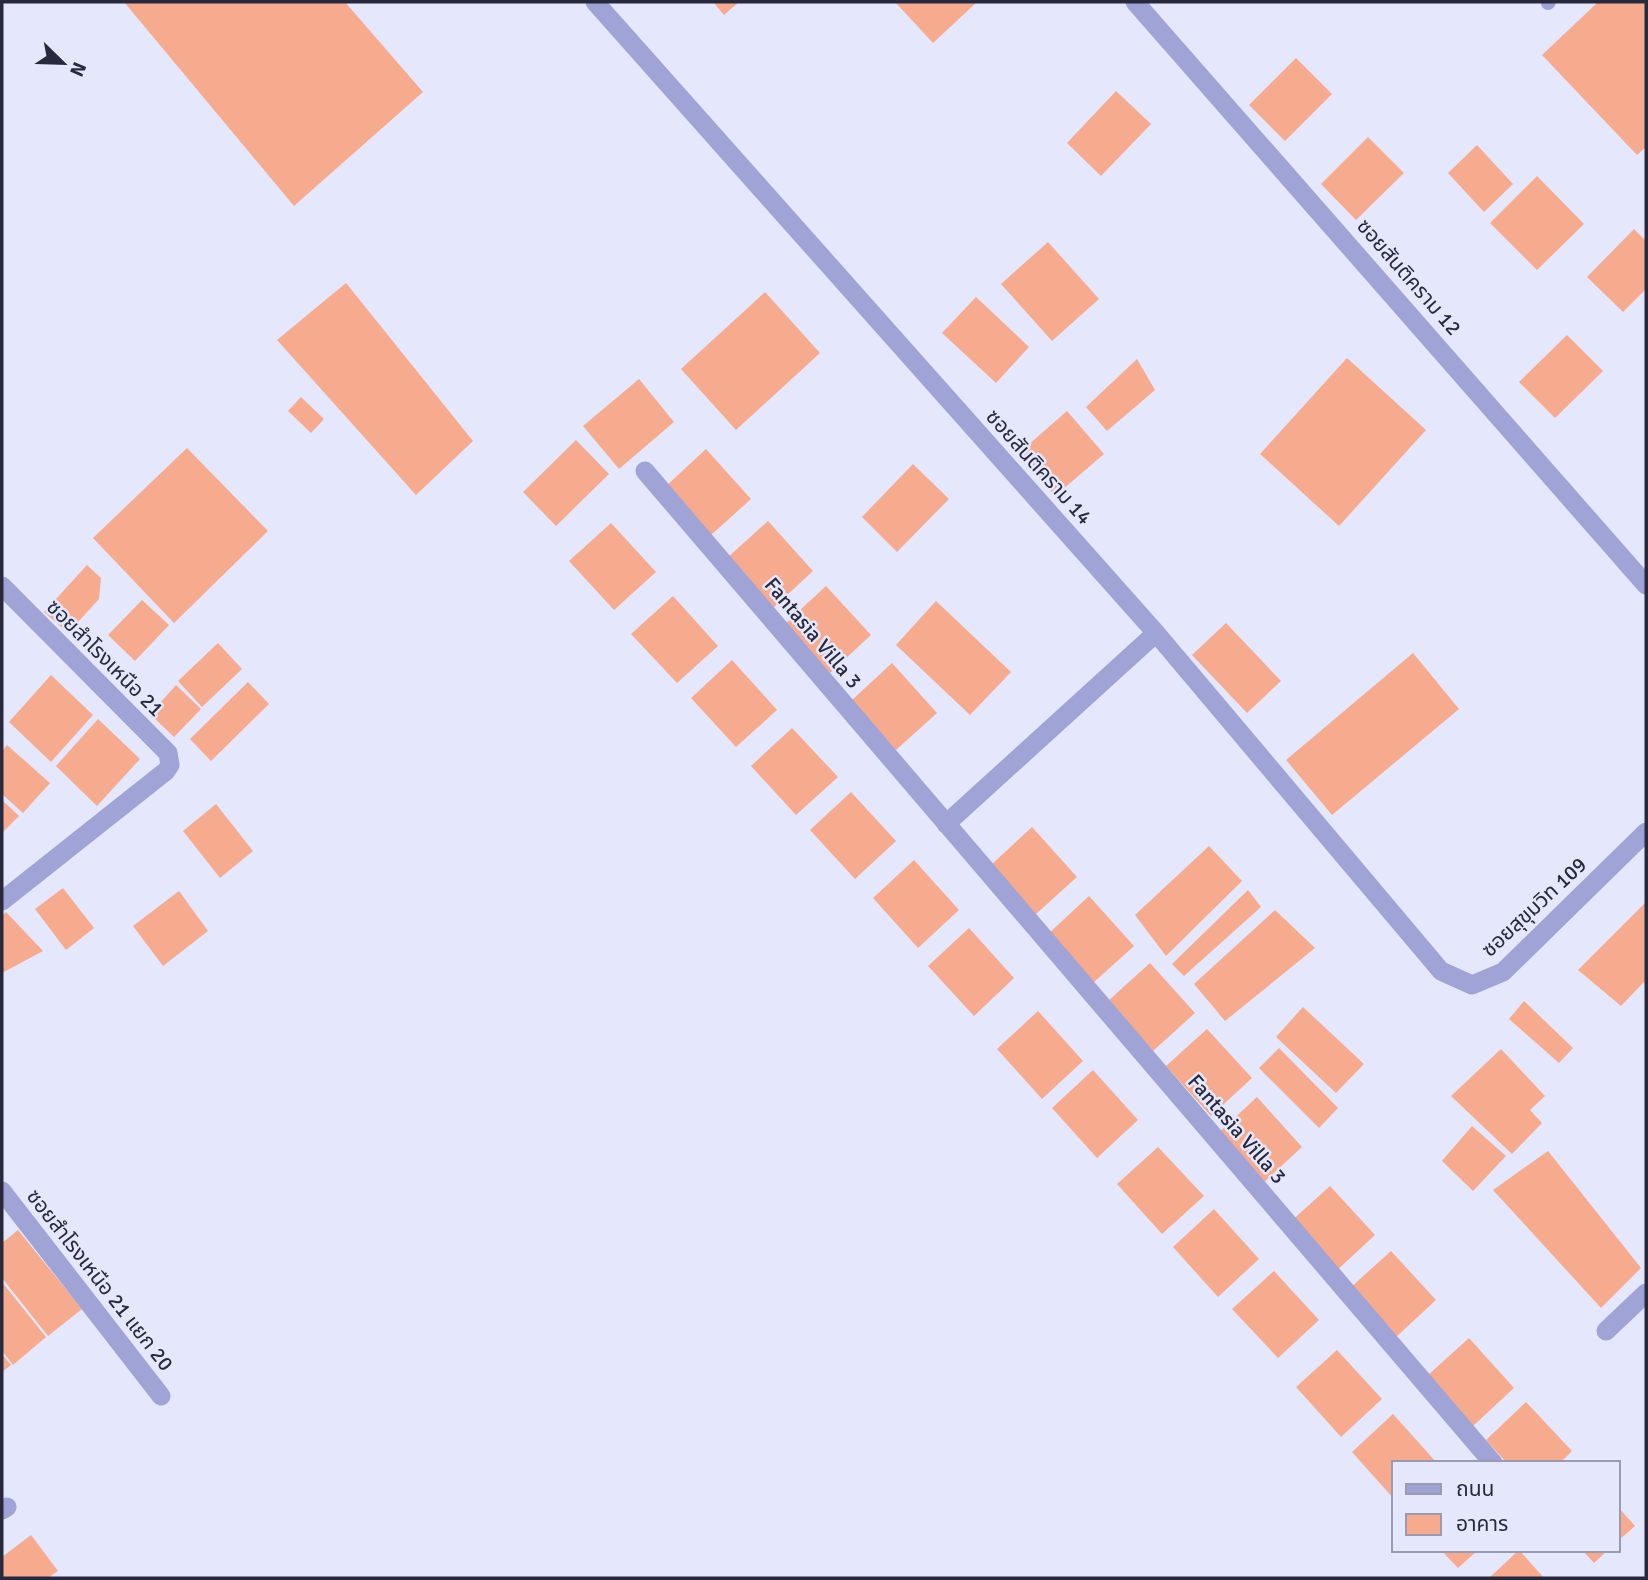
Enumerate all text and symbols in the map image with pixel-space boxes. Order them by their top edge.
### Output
north arrow [28,28,98,98]
text: N [64,58,91,80]
street label: ซอยสันติคราม 12 [1351,213,1467,341]
street label: ซอยสันติคราม 14 [980,404,1098,530]
street label: Fantasia Villa 3 [759,572,867,694]
street label: ซอยสำโรงเหนือ 21 [41,594,169,722]
street label: ซอยสุขุมวิท 109 [1476,852,1592,962]
street label: Fantasia Villa 3 [1182,1069,1292,1189]
street label: ซอยสำโรงเหนือ 21 แยก 20 [21,1184,179,1376]
legend [1392,1461,1620,1552]
text: ถนน [1456,1476,1494,1502]
text: อาคาร [1456,1511,1508,1537]

